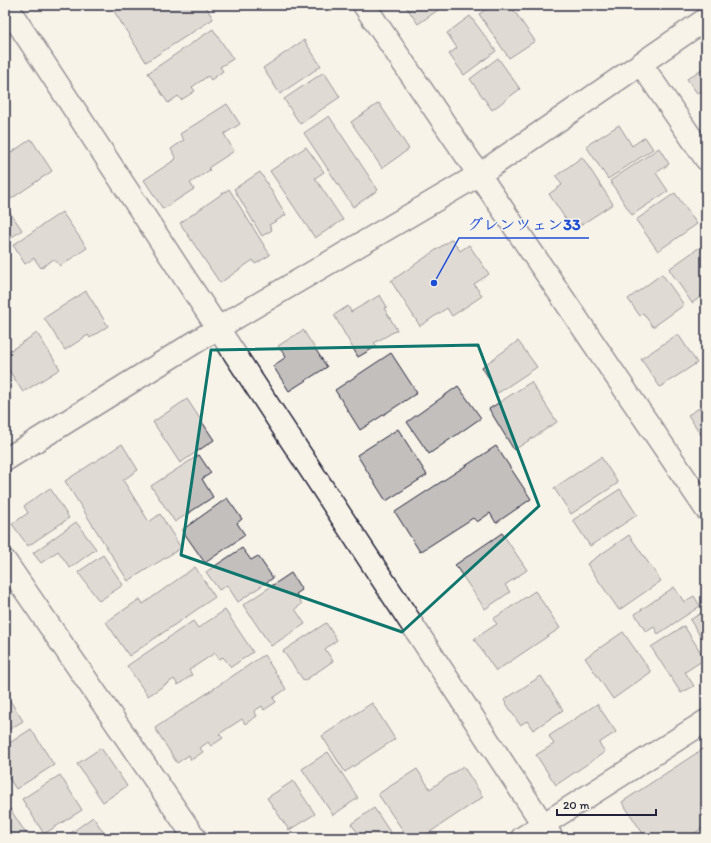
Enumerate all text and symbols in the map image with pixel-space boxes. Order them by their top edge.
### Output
callout: グレンツェン33 [459,210,589,238]
text: グレンツェン33 [467,215,581,234]
scale bar [557,791,656,817]
text: 20 m [563,798,590,812]

